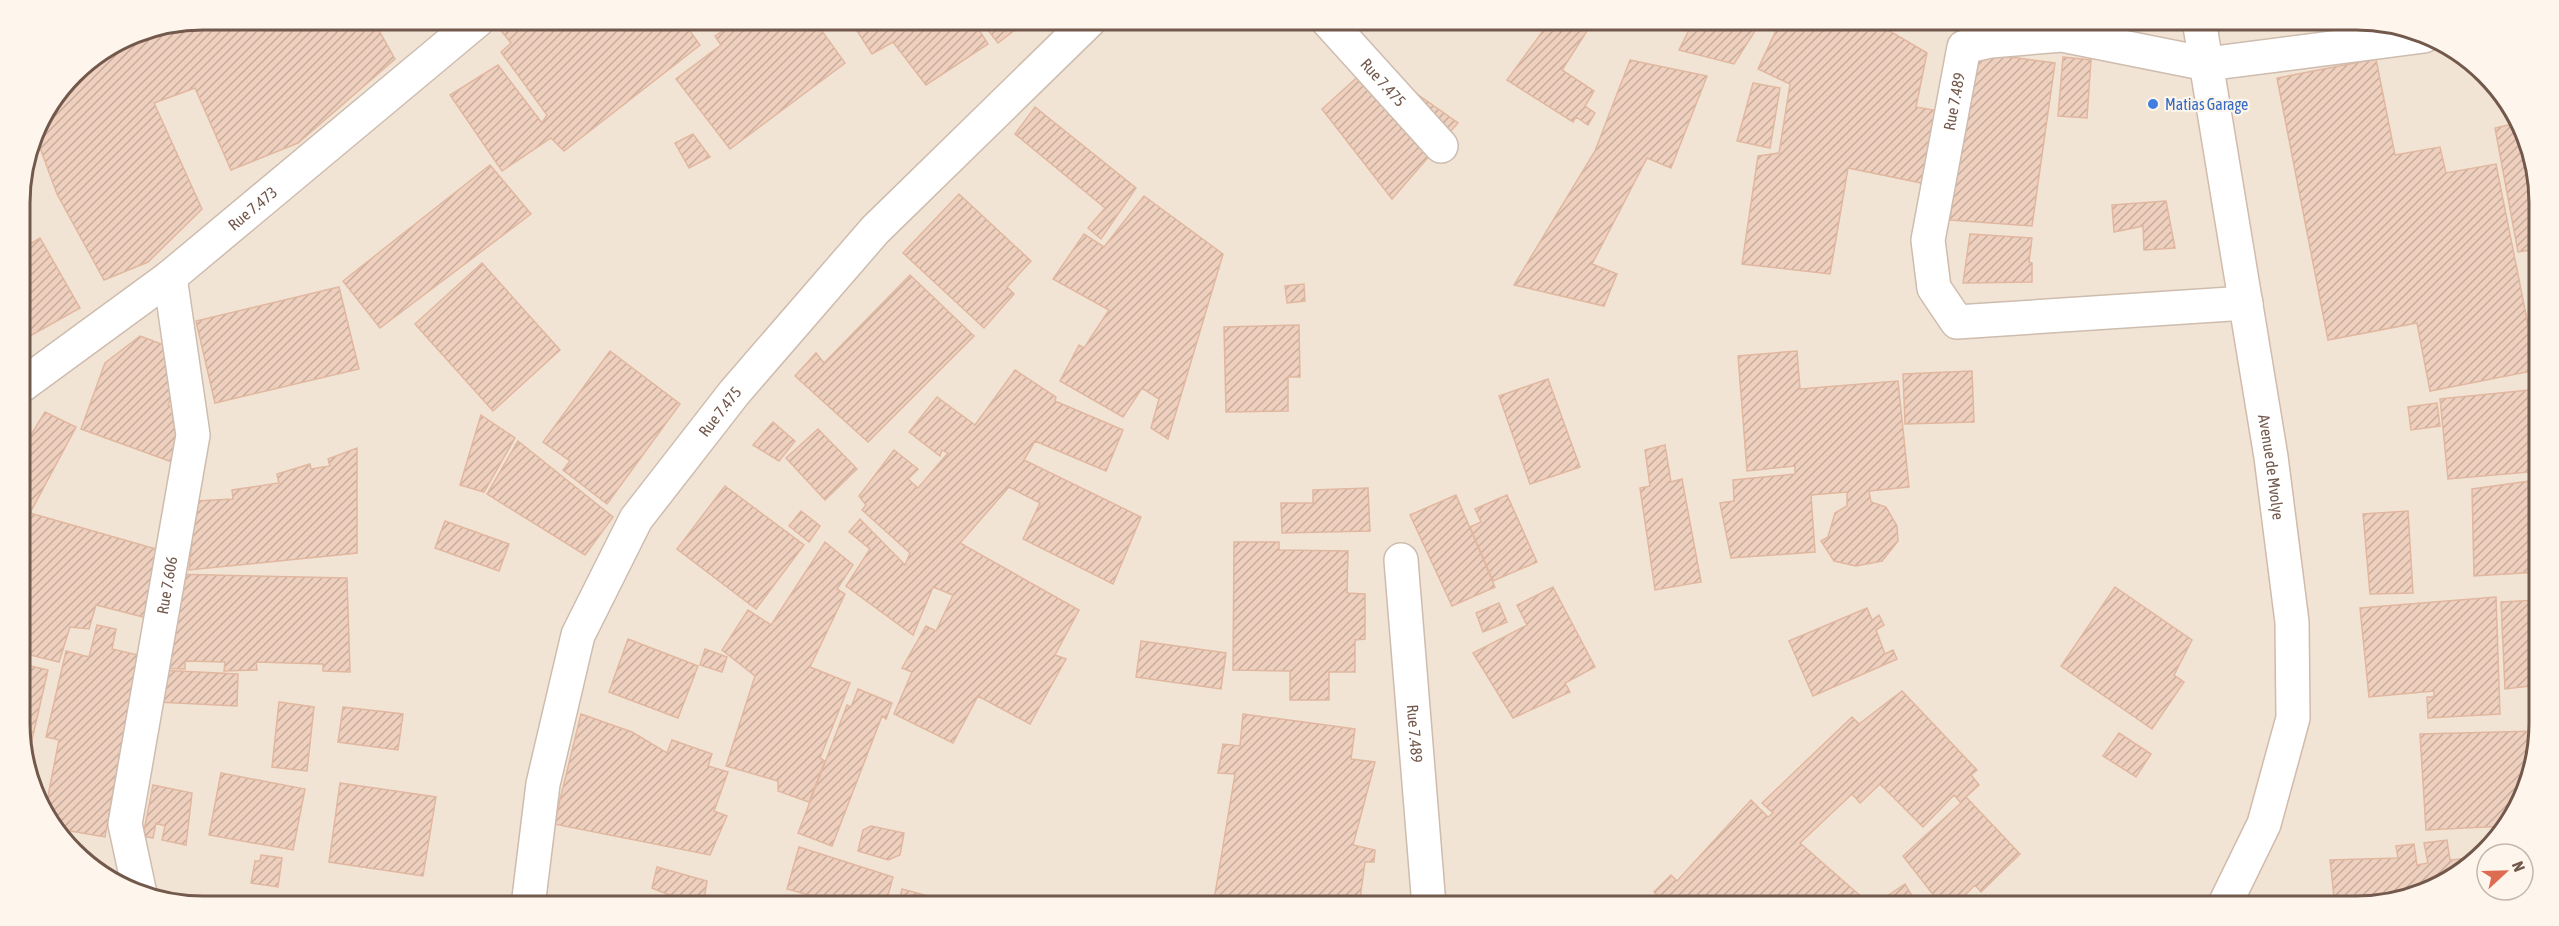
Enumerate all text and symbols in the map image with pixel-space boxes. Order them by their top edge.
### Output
street label: Rue 7.475 [1357,55,1410,110]
street label: Rue 7.489 [1940,71,1968,132]
place label: Matias Garage [2165,95,2248,114]
marker: Matias Garage [2146,97,2160,111]
street label: Rue 7.473 [224,183,281,234]
street label: Rue 7.475 [695,383,745,440]
street label: Avenue de Mvolye [2255,413,2288,521]
street label: Rue 7.606 [153,555,181,615]
street label: Rue 7.489 [1404,704,1426,763]
north arrow [2475,842,2535,902]
text: N [2509,859,2529,874]

